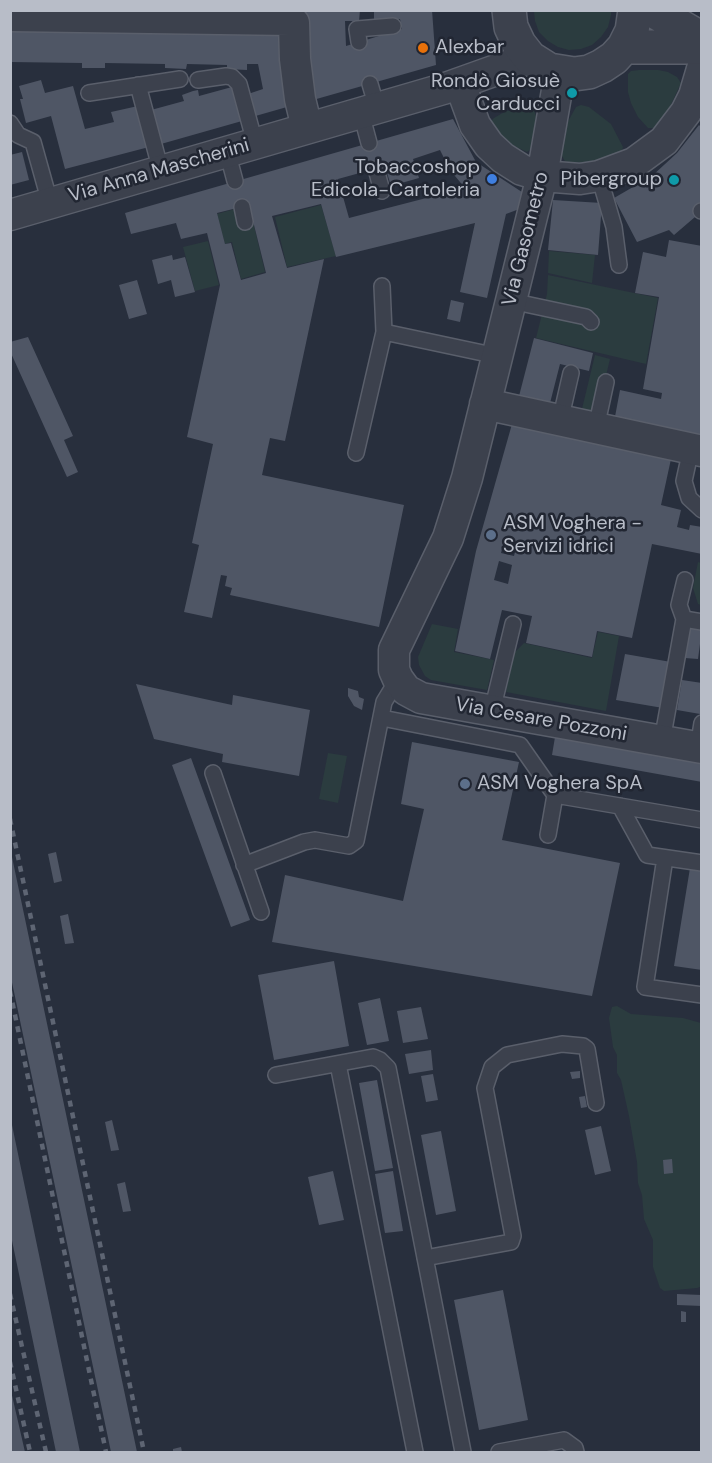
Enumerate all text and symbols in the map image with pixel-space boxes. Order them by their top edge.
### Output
place label: Alexbar [435,36,504,60]
marker: Alexbar [416,41,430,55]
place label: Rondò Giosuè Carducci [431,70,560,117]
marker: Rondò Giosuè Carducci [565,86,579,100]
street label: Via Anna Mascherini [66,134,252,208]
place label: Tobaccoshop Edicola-Cartoleria [311,156,480,203]
place label: Pibergroup [561,168,662,192]
street label: Via Gasometro [498,169,554,309]
marker: Tobaccoshop Edicola-Cartoleria [485,172,499,186]
marker: Pibergroup [667,173,681,187]
place label: ASM Voghera - Servizi idrici [503,512,642,559]
marker: ASM Voghera - Servizi idrici [484,528,498,542]
street label: Via Cesare Pozzoni [453,693,629,747]
place label: ASM Voghera SpA [477,772,643,796]
marker: ASM Voghera SpA [458,777,472,791]

